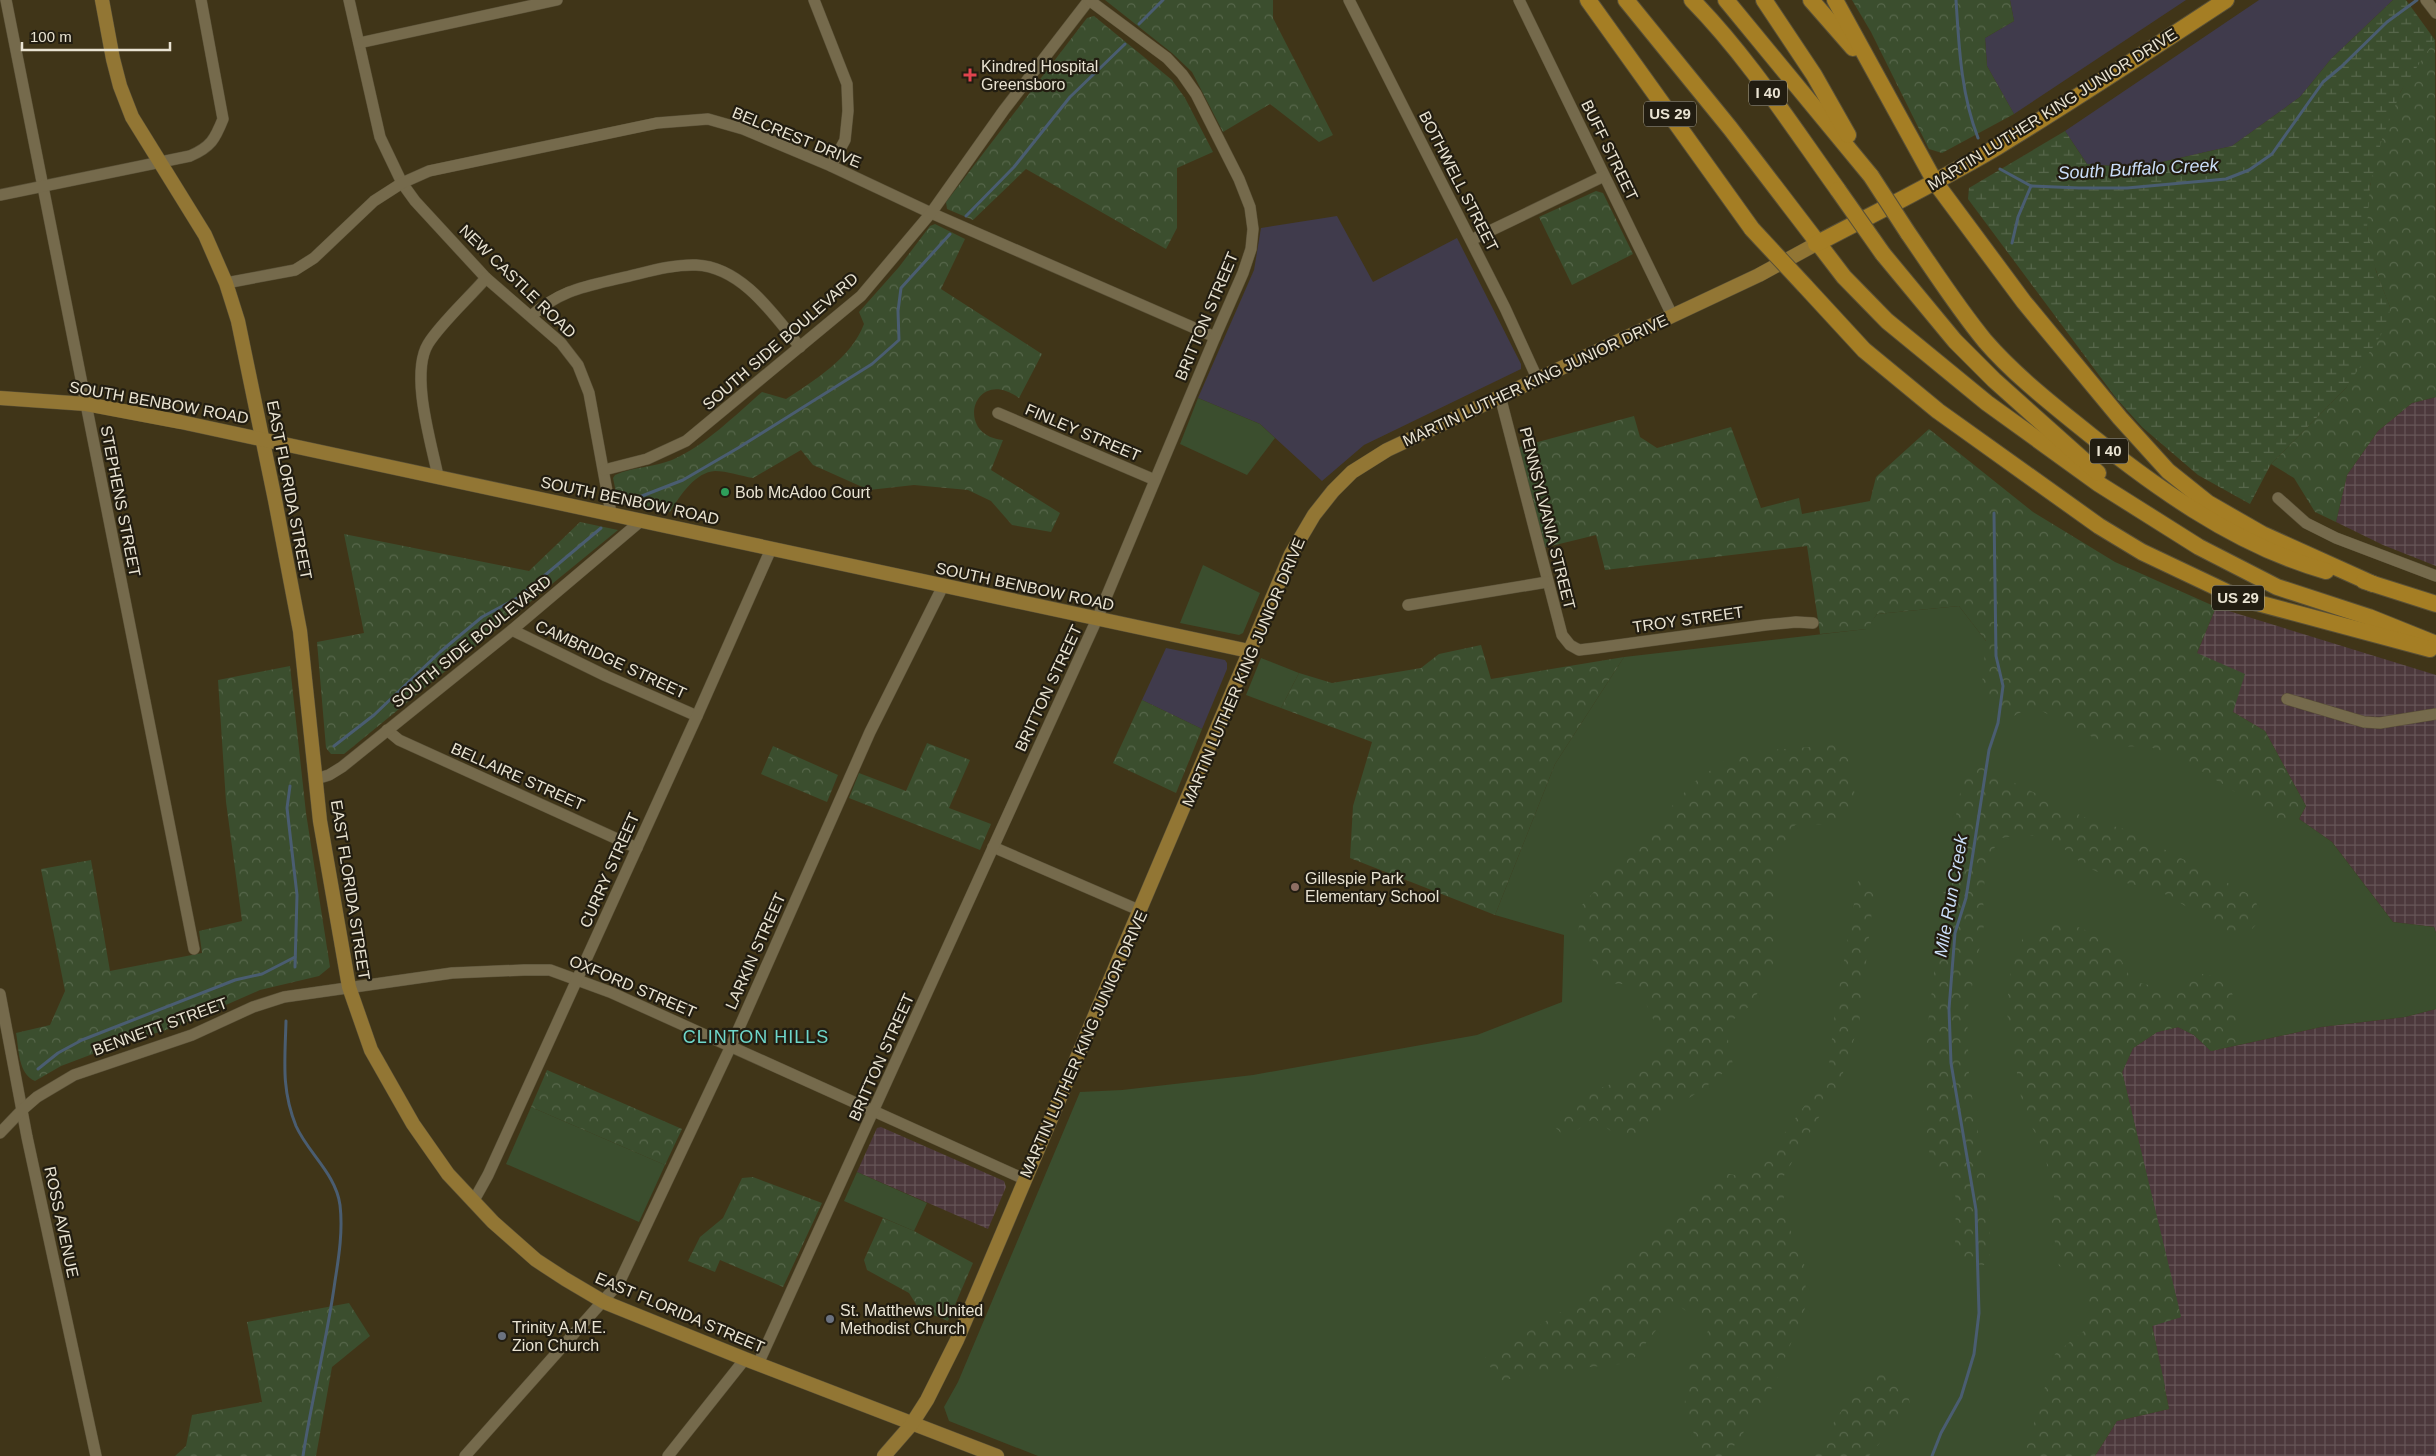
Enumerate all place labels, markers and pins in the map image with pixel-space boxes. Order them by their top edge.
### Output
place label: Kindred Hospital Greensboro [981,58,1098,93]
marker: Kindred Hospital Greensboro [963,68,977,82]
place label: Bob McAdoo Court [735,484,871,501]
marker: Bob McAdoo Court [719,486,731,498]
place label: Gillespie Park Elementary School [1305,870,1439,905]
marker: Gillespie Park Elementary School [1289,881,1301,893]
place label: St. Matthews United Methodist Church [840,1302,983,1337]
marker: St. Matthews United Methodist Church [824,1313,836,1325]
place label: Trinity A.M.E. Zion Church [512,1319,607,1354]
marker: Trinity A.M.E. Zion Church [496,1330,508,1342]

